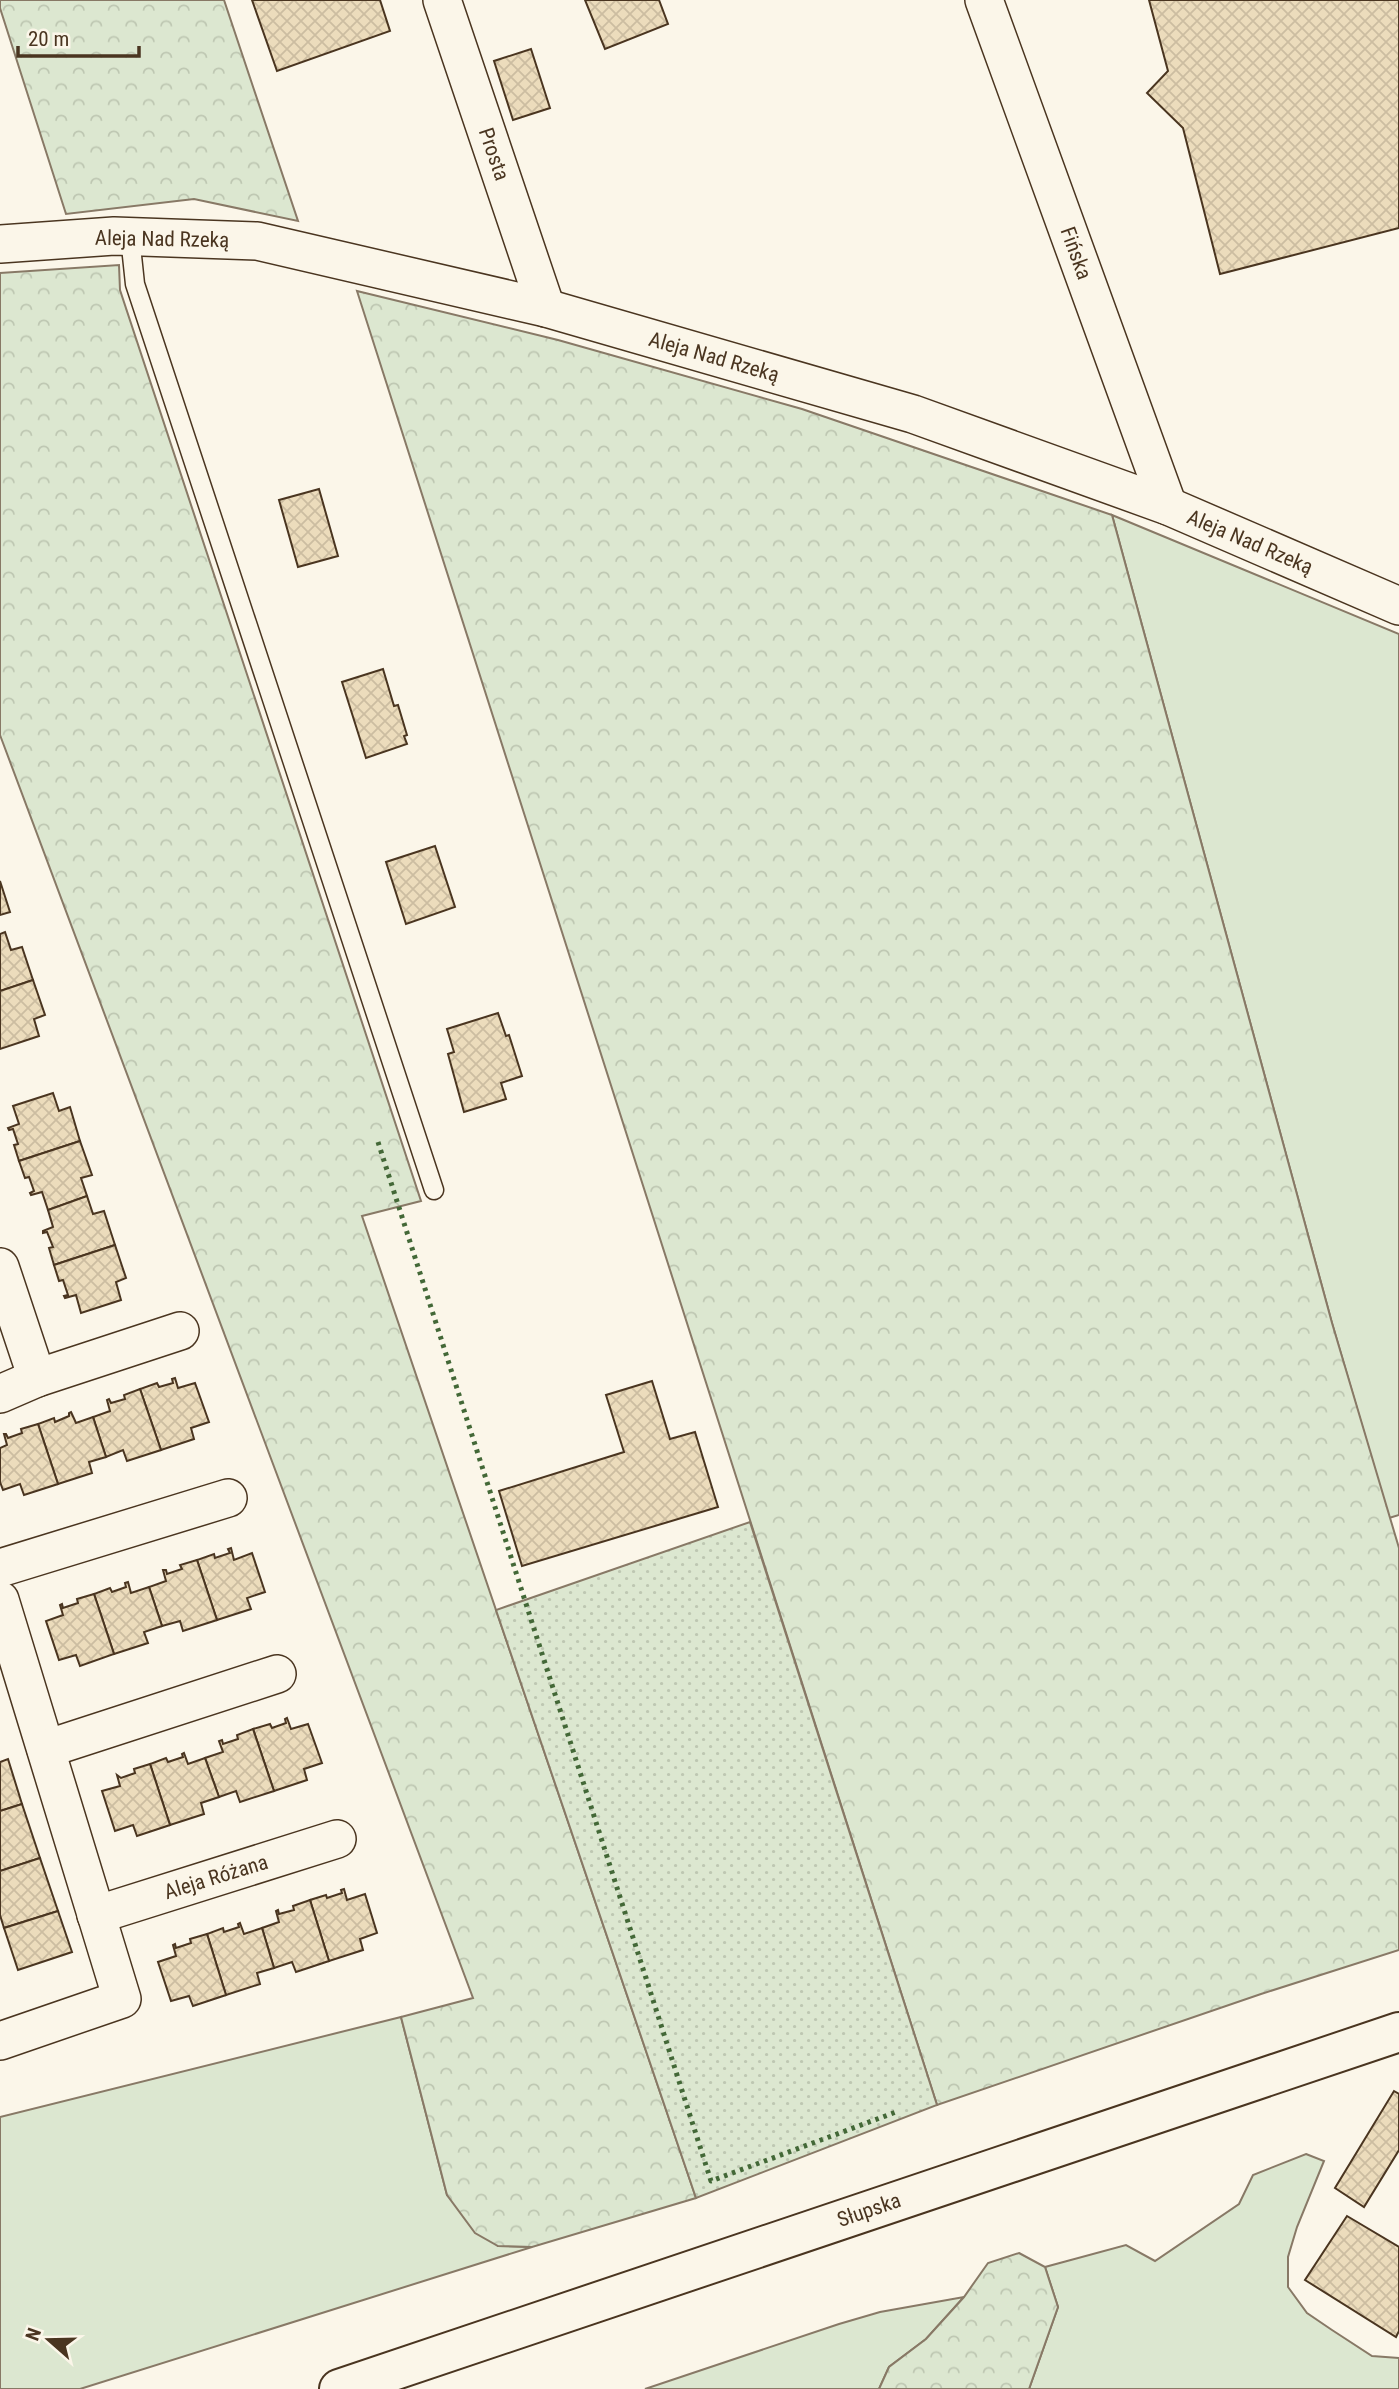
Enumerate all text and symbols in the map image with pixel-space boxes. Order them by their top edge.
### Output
scale bar [18,14,138,58]
text: 20 m [28,27,69,51]
street label: Prosta [474,124,514,184]
street label: Fińska [1055,223,1097,283]
street label: Aleja Nad Rzeką [95,226,229,252]
street label: Aleja Nad Rzeką [646,327,782,387]
street label: Aleja Nad Rzeką [1184,505,1316,579]
street label: Aleja Różana [161,1850,271,1904]
street label: Słupska [834,2188,904,2232]
north arrow [14,2305,84,2375]
text: N [21,2325,46,2344]

